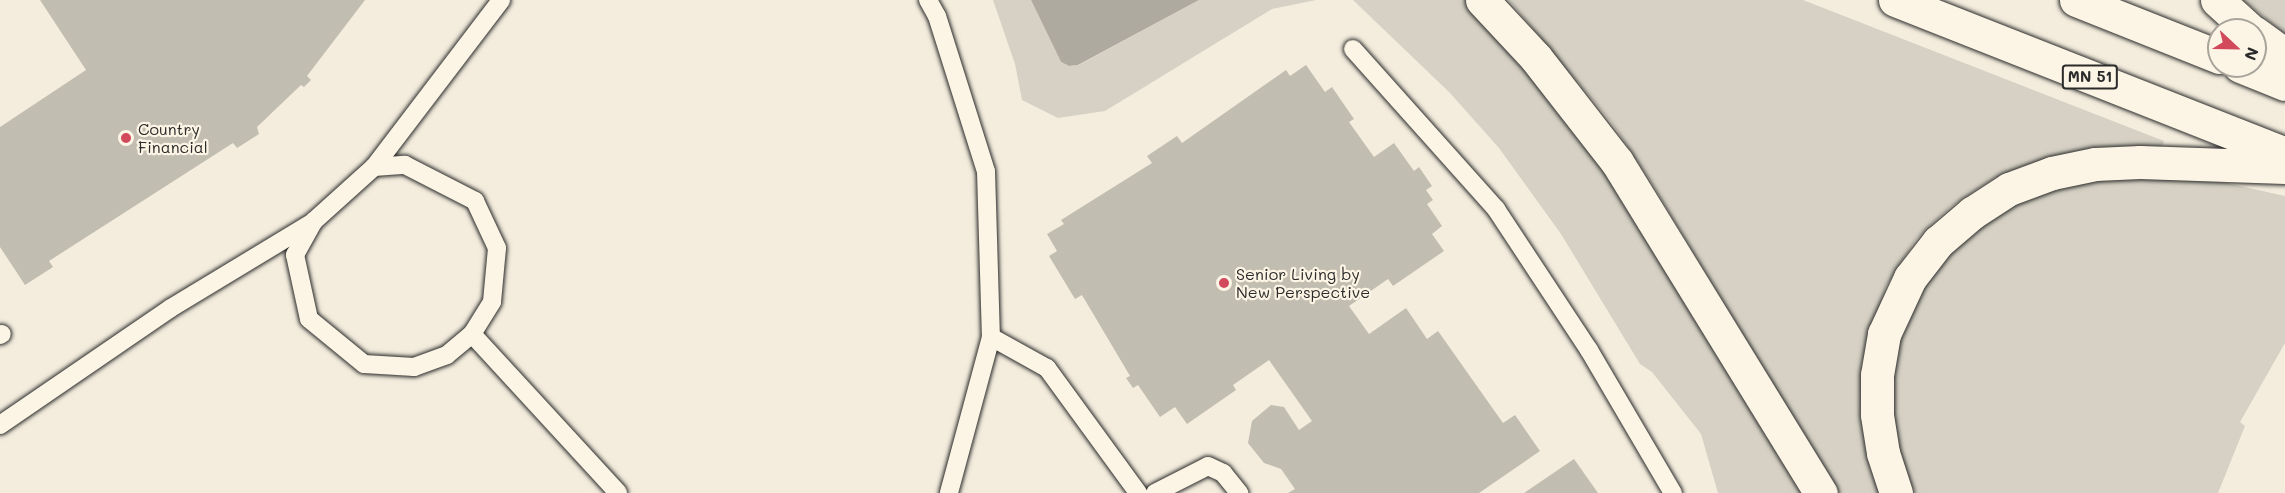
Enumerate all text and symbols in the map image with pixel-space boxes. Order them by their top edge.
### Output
north arrow [2207,18,2267,78]
text: N [2240,45,2264,64]
road number: MN 51 [2062,65,2118,89]
place label: Country Financial [138,119,208,157]
marker: Country Financial [119,131,133,145]
place label: Senior Living by New Perspective [1236,264,1370,302]
marker: Senior Living by New Perspective [1217,276,1231,290]

